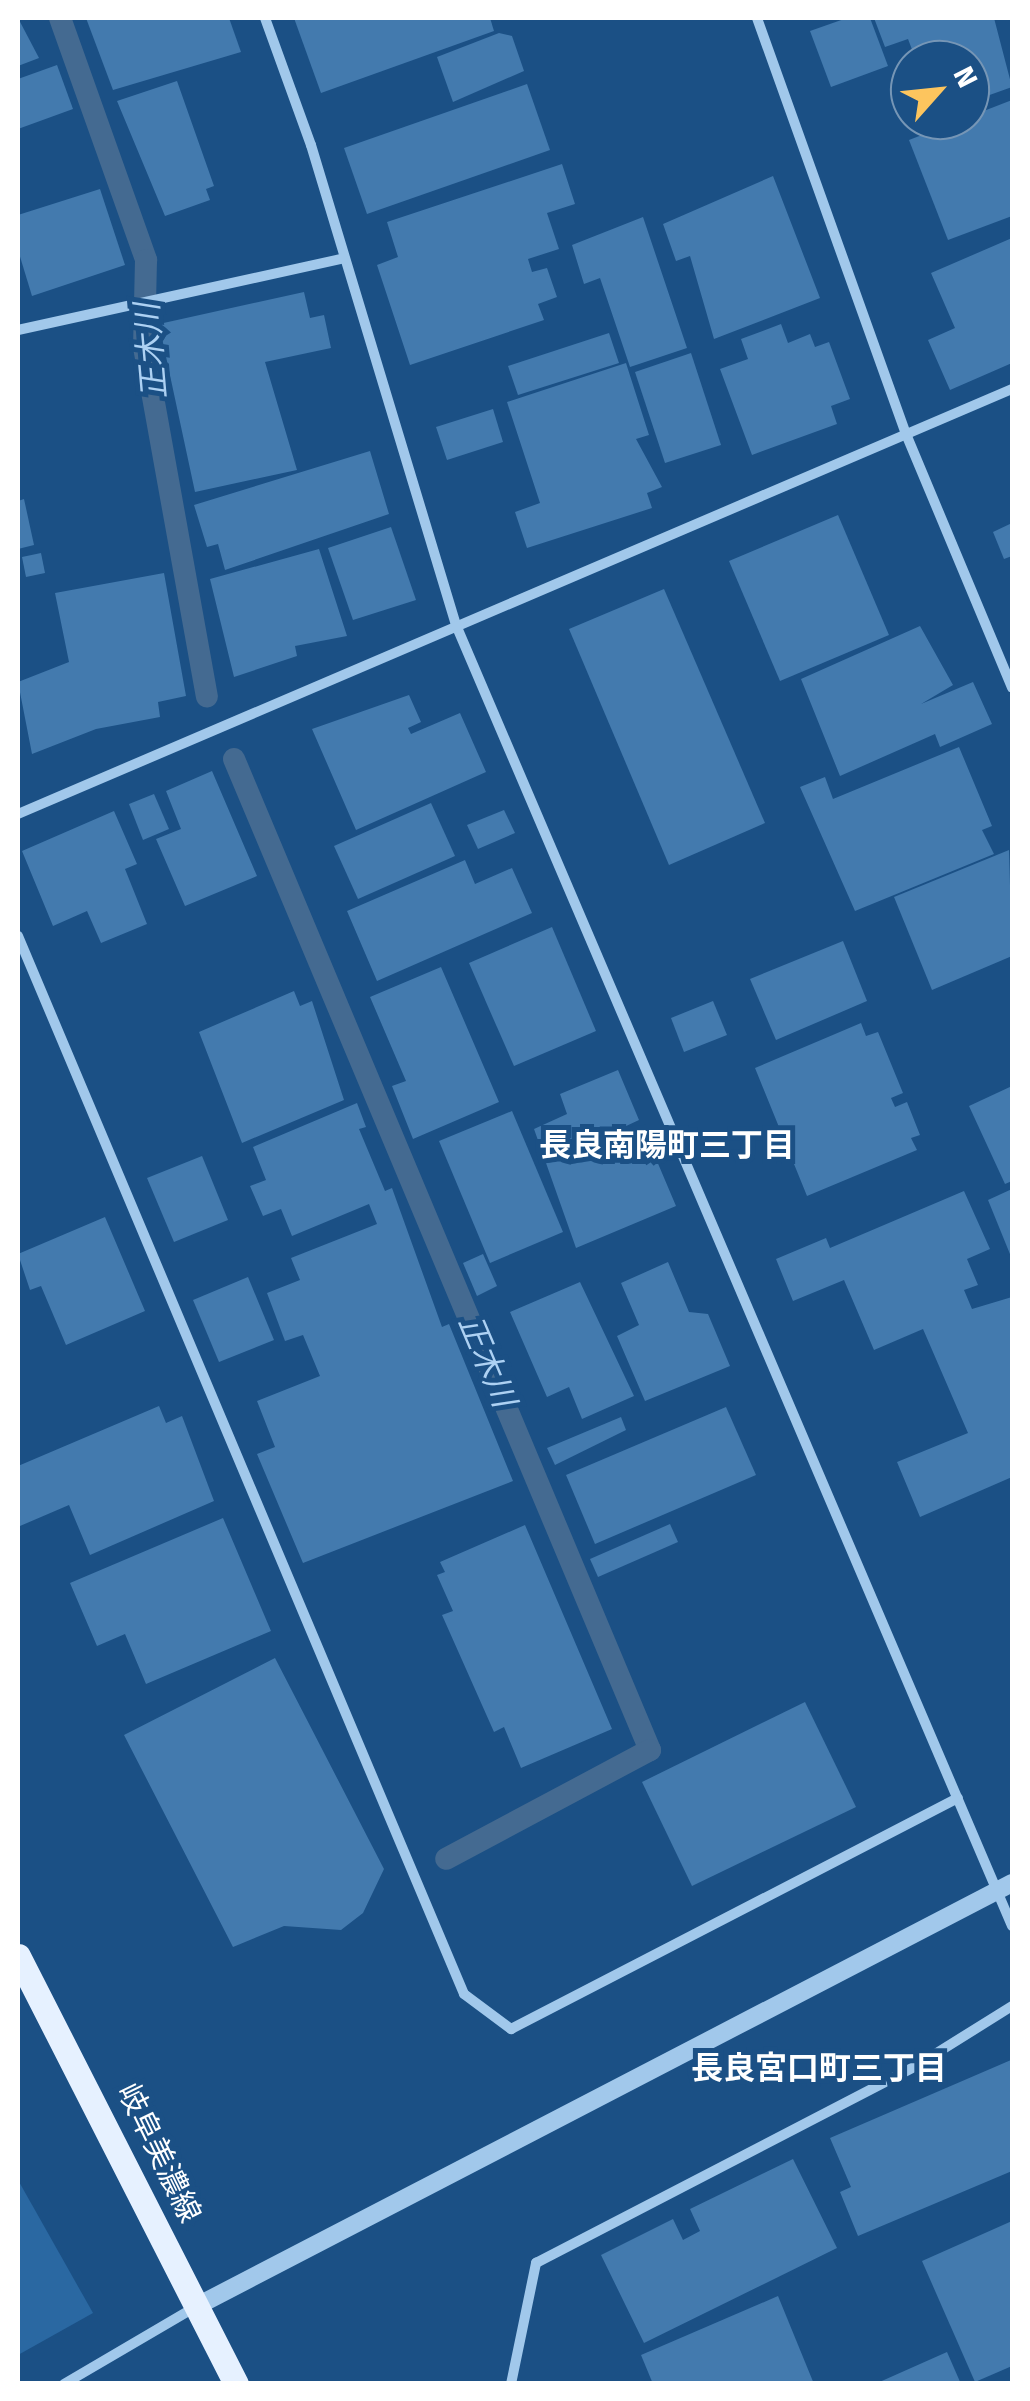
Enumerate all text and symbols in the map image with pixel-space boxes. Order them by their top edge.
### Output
north arrow [890,40,990,140]
text: N [946,61,984,93]
water label: 正木川 [128,302,174,400]
district label: 長良南陽町三丁目 [539,1126,795,1164]
water label: 正木川 [451,1309,523,1413]
district label: 長良宮口町三丁目 [691,2049,947,2087]
street label: 岐阜美濃線 [110,2078,208,2228]

